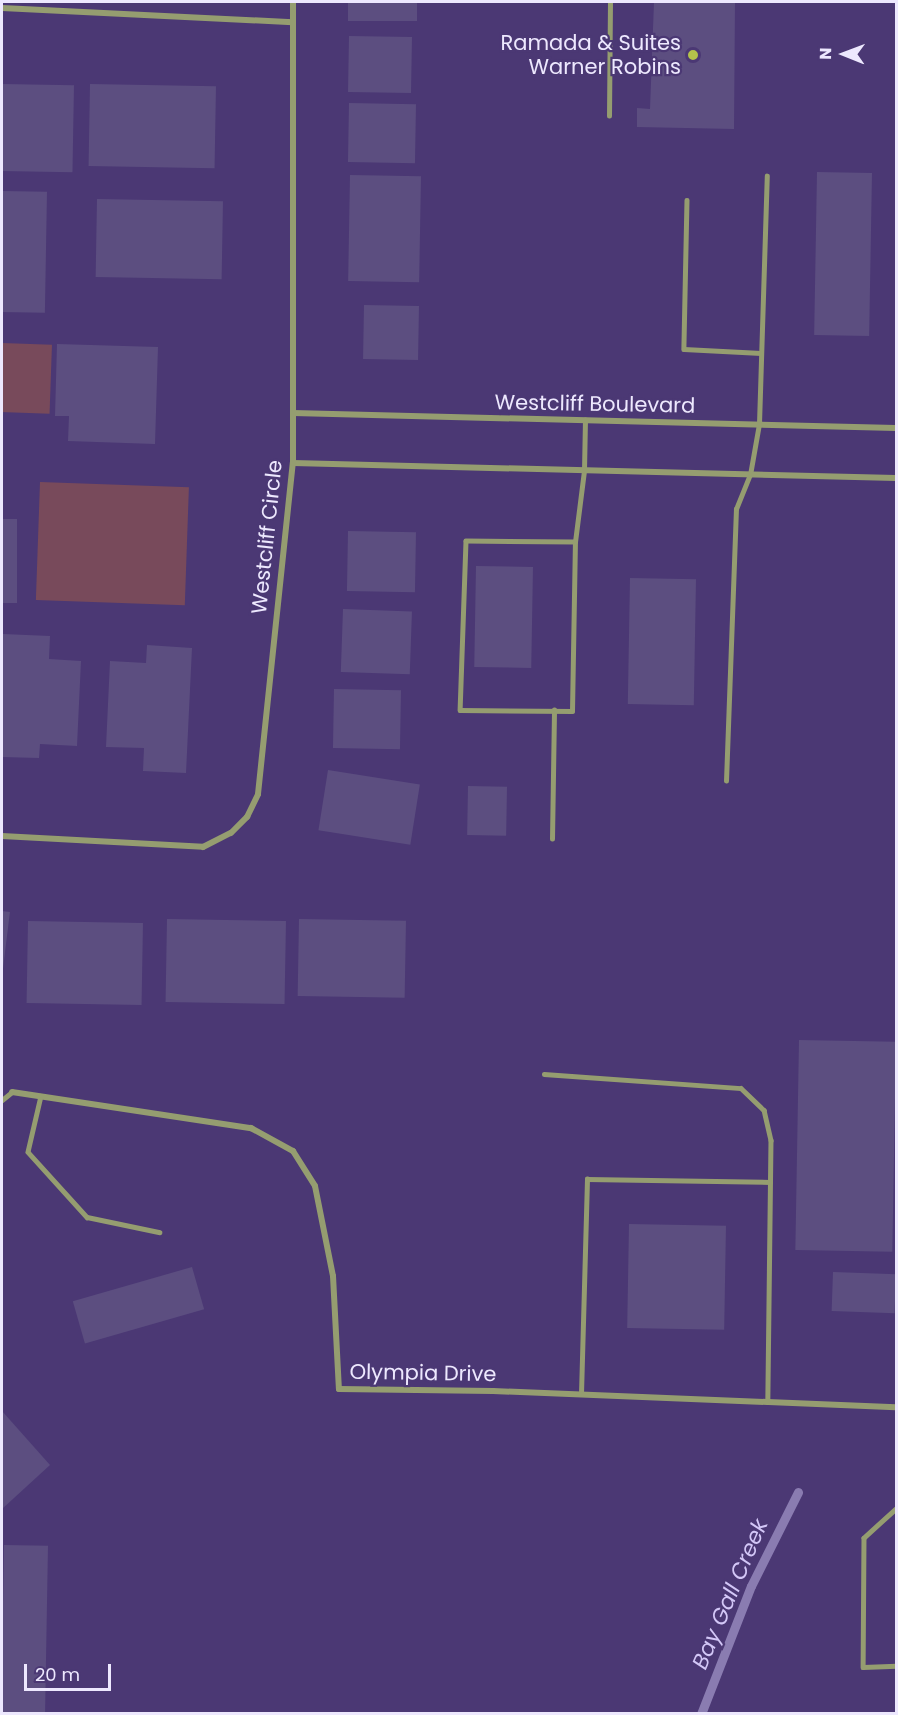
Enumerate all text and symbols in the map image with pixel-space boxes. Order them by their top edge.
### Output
north arrow [814,24,874,84]
place label: Ramada & Suites Warner Robins [501,30,681,80]
text: N [814,47,837,60]
marker: Ramada & Suites Warner Robins [686,48,700,62]
street label: Westcliff Boulevard [495,390,695,418]
street label: Westcliff Circle [246,459,288,615]
street label: Olympia Drive [349,1359,497,1387]
water label: Bay Gall Creek [686,1515,774,1673]
scale bar [27,1652,114,1690]
text: 20 m [35,1662,80,1687]

